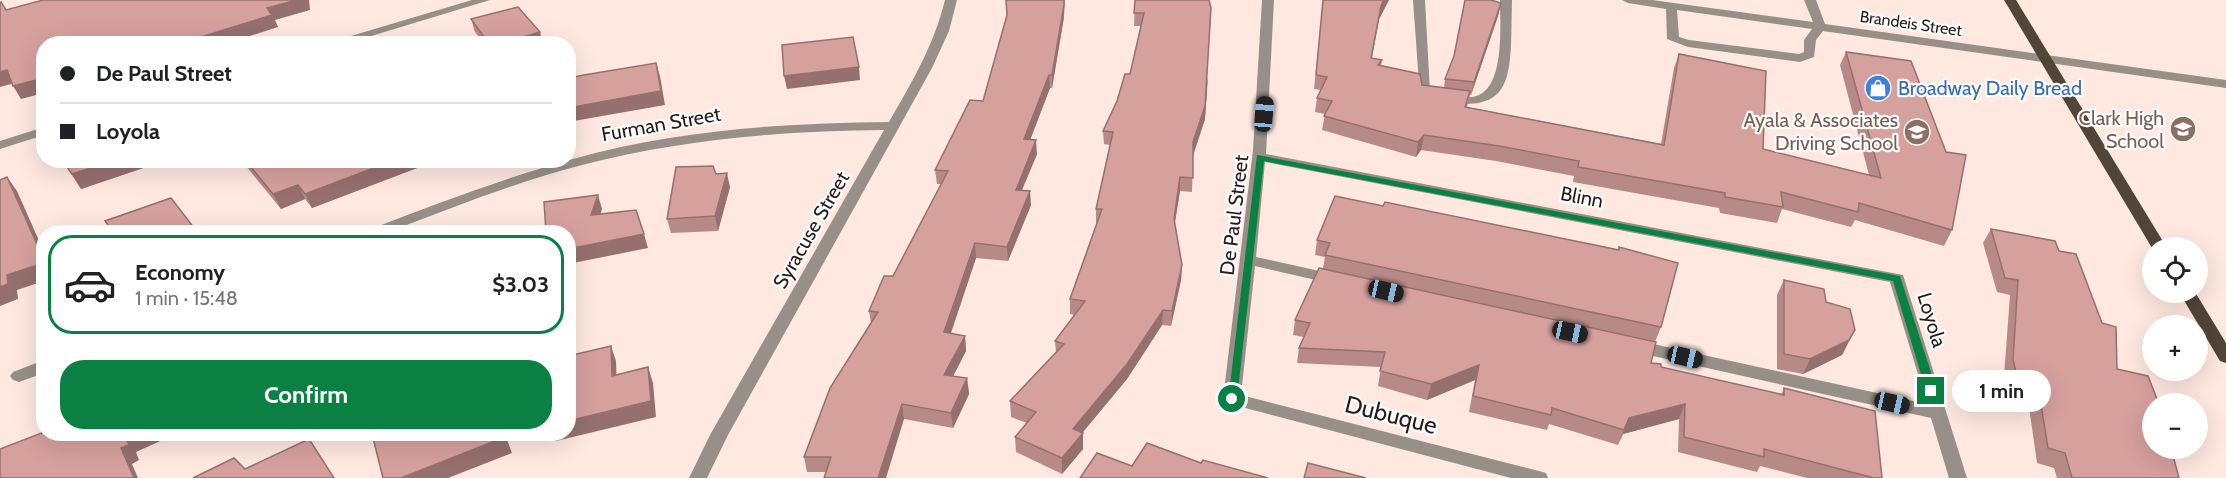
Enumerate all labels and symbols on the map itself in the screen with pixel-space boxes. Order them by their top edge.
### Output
street label: Brandeis Street [1859,7,1964,40]
shop icon: Broadway Daily Bread [1863,73,1893,103]
place label: Broadway Daily Bread [1898,76,2082,100]
car [1253,95,1275,133]
street label: Furman Street [599,102,723,146]
place label: Clark High School [2079,106,2164,153]
place label: Ayala & Associates Driving School [1744,108,1898,155]
school or university icon: Clark High School [2168,114,2198,144]
school or university icon: Ayala & Associates Driving School [1902,117,1932,147]
street label: De Paul Street [1215,153,1253,277]
street label: Syracuse Street [768,167,854,293]
street label: Blinn [1559,181,1605,213]
car [1366,278,1406,304]
street label: Loyola [1912,290,1952,351]
car [1551,319,1589,345]
car [1665,344,1705,370]
callout: 1 min [1952,370,2051,412]
route end [1917,377,1944,404]
route start [1218,385,1245,412]
street label: Dubuque [1342,389,1440,440]
car [1872,390,1912,416]

